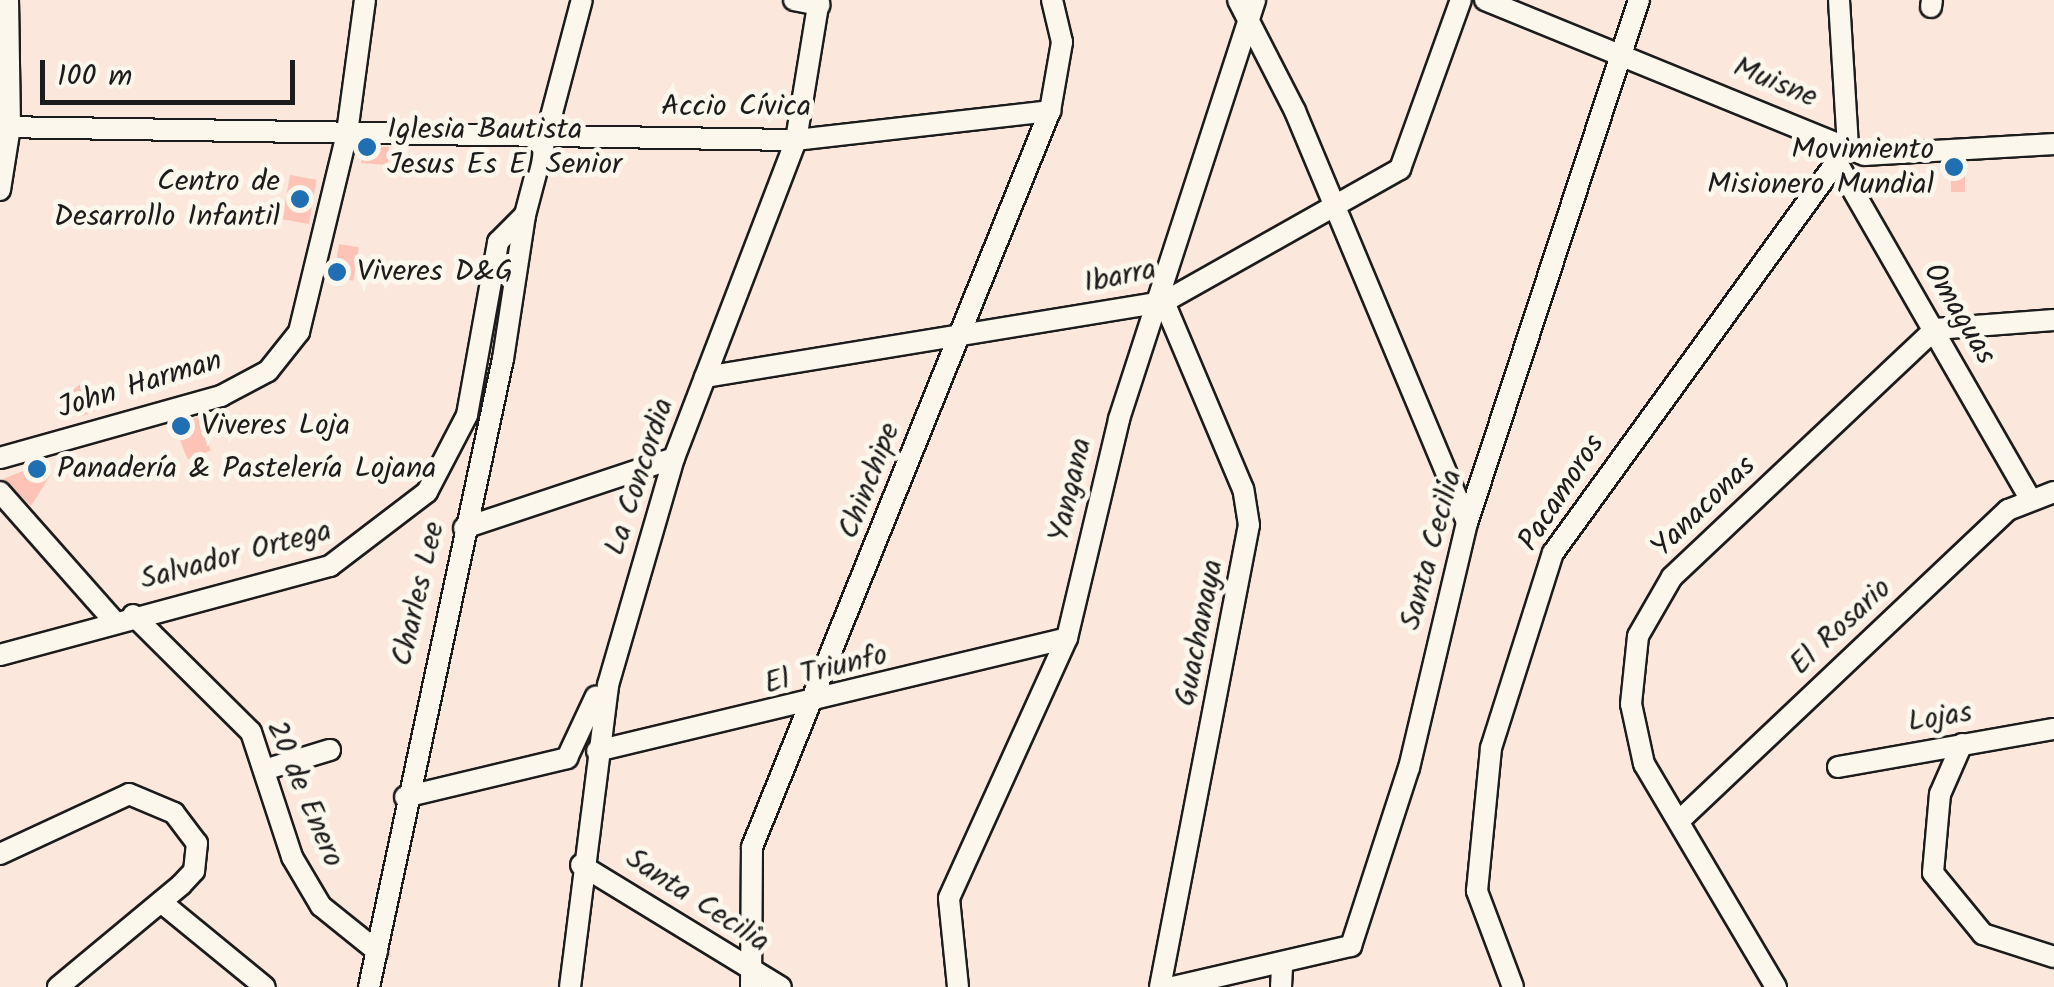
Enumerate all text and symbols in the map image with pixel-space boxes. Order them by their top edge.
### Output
scale bar [45,40,300,102]
street label: Muisne [1728,50,1822,116]
text: 100 m [57,53,132,101]
street label: Accio Cívica [661,89,811,125]
place label: Iglesia Bautista Jesus Es El Senior [387,112,622,182]
place label: Movimiento Misionero Mundial [1707,132,1934,202]
marker: Iglesia Bautista Jesus Es El Senior [356,136,378,158]
marker: Movimiento Misionero Mundial [1943,156,1965,178]
place label: Centro de Desarrollo Infantil [54,164,280,234]
marker: Centro de Desarrollo Infantil [289,188,311,210]
street label: Ibarra [1081,252,1159,302]
place label: Viveres D&G [357,254,513,290]
street label: Omaguas [1915,257,2003,371]
marker: Viveres D&G [326,261,348,283]
street label: John Harman [54,343,226,427]
street label: La Concordia [598,394,682,560]
place label: Viveres Loja [201,408,350,444]
marker: Viveres Loja [170,415,192,437]
street label: Chinchipe [831,418,909,544]
street label: Pacamoros [1511,428,1613,558]
street label: Yangana [1042,434,1100,546]
street label: Yanaconas [1644,448,1764,566]
place label: Panadería & Pastelería Lojana [57,451,436,487]
marker: Panadería & Pastelería Lojana [26,458,48,480]
street label: Santa Cecilia [1393,466,1471,634]
street label: Salvador Ortega [137,513,335,599]
street label: Charles Lee [385,518,453,670]
street label: Guachanaya [1168,557,1232,709]
street label: El Rosario [1783,571,1899,683]
street label: El Triunfo [761,637,891,703]
street label: Lojas [1905,695,1975,741]
street label: 20 de Enero [257,715,351,873]
street label: Santa Cecilia [618,841,776,961]

